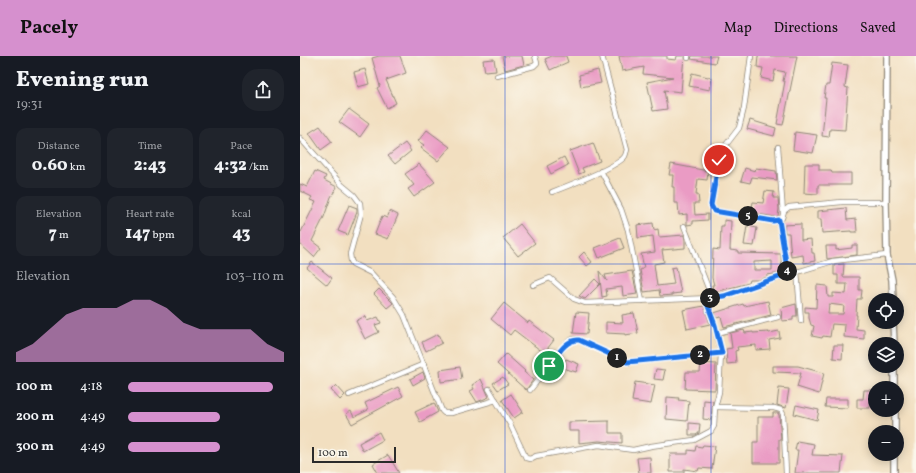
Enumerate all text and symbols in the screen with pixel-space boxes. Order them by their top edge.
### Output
text: Pacely [20,15,78,41]
text: Map [724,19,752,38]
text: Directions [774,19,838,38]
text: Saved [860,19,896,38]
text: Evening run [16,65,149,96]
button: share [242,69,284,111]
text: 19:31 [16,96,43,114]
text: Distance [38,139,80,154]
text: Time [138,139,162,154]
text: Pace [230,139,252,154]
pin [702,143,736,177]
icon: check [708,149,730,171]
text: 0.60 [32,154,68,177]
text: 2:43 [134,154,166,177]
text: 4:32 [214,154,247,177]
text: km [68,160,86,175]
text: /km [247,160,269,175]
pin: 5 [738,206,758,226]
text: Elevation [36,207,82,222]
text: Heart rate [126,207,174,222]
text: kcal [232,207,251,222]
text: 5 [745,208,751,223]
text: 7 [49,222,57,245]
text: 147 [125,222,150,245]
text: 43 [232,222,251,245]
text: m [57,228,69,243]
text: bpm [150,228,175,243]
pin: 4 [777,261,797,281]
text: 4 [784,263,790,278]
text: Elevation [16,268,70,286]
text: 103–110 m [225,268,284,286]
pin: 3 [700,288,720,308]
text: 3 [707,290,713,305]
map controls [868,293,904,461]
button: locate [868,293,904,329]
button: layers [868,337,904,373]
pin: 2 [690,345,710,365]
text: 2 [697,347,703,362]
pin: 1 [607,348,627,368]
pin [532,349,566,383]
text: 1 [615,350,619,365]
icon: arrive [538,355,560,377]
text: 100 m [16,378,53,396]
text: 4:18 [80,378,102,396]
button: + [868,381,904,417]
text: 200 m [16,408,54,426]
text: 4:49 [80,408,105,426]
button: − [868,425,904,461]
text: 300 m [16,438,54,456]
text: 4:49 [80,438,105,456]
scale bar [312,445,396,464]
text: 100 m [318,446,348,461]

